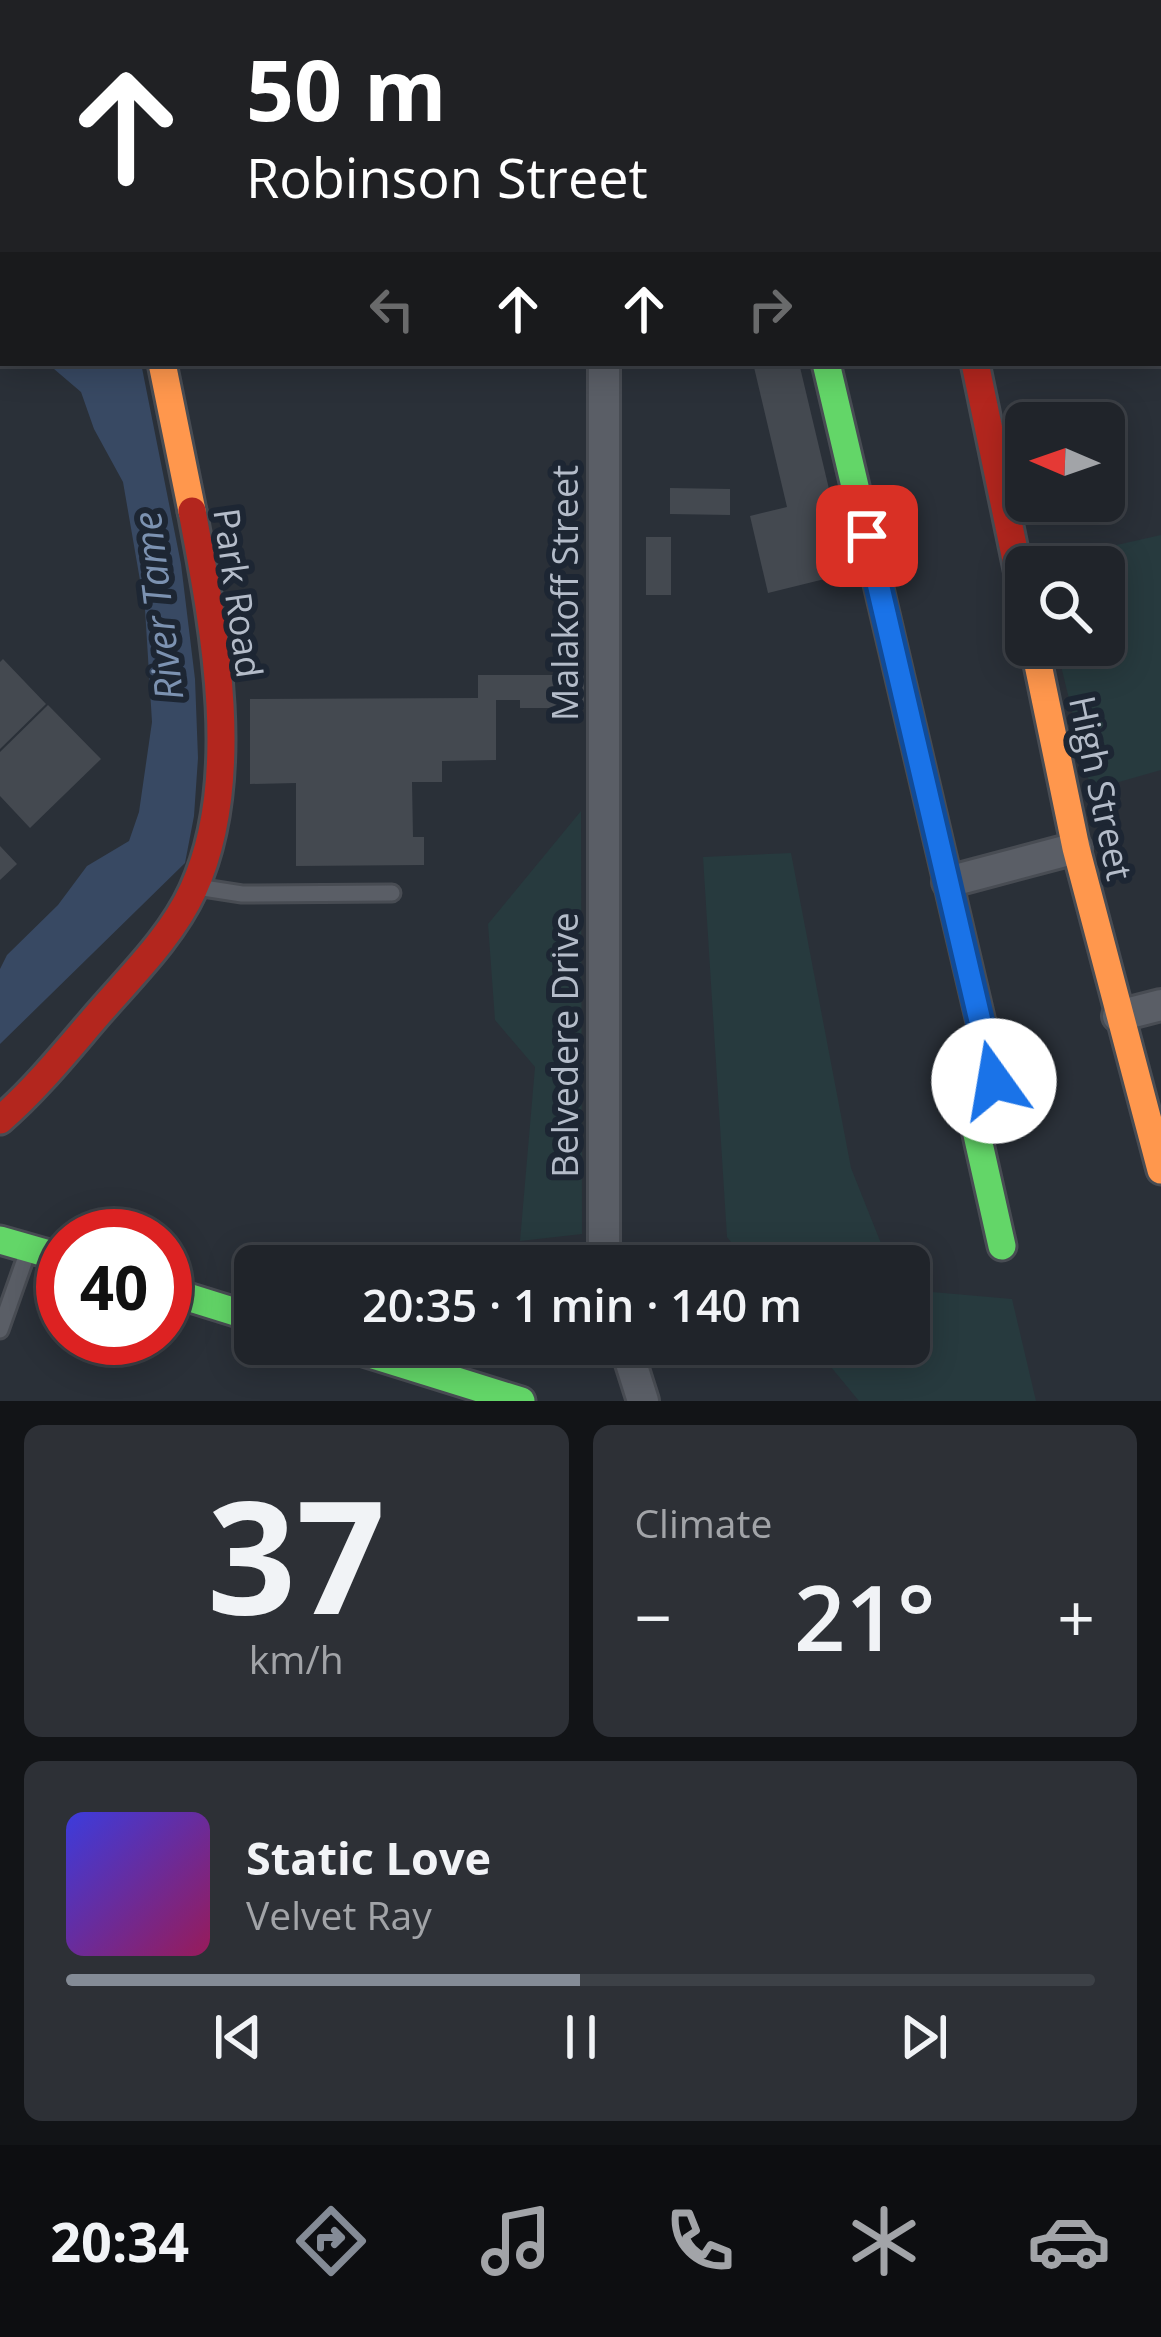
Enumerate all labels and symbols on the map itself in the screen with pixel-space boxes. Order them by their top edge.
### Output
north arrow [1005,402,1125,522]
street label: Malakoff Street [540,465,589,721]
pin [816,485,918,587]
street label: Park Road [202,505,275,681]
water label: River Tame [119,509,194,704]
street label: High Street [1058,691,1145,885]
street label: Belvedere Drive [540,912,589,1178]
position arrow [931,1018,1057,1144]
speed limit sign: 40 [36,1209,192,1365]

